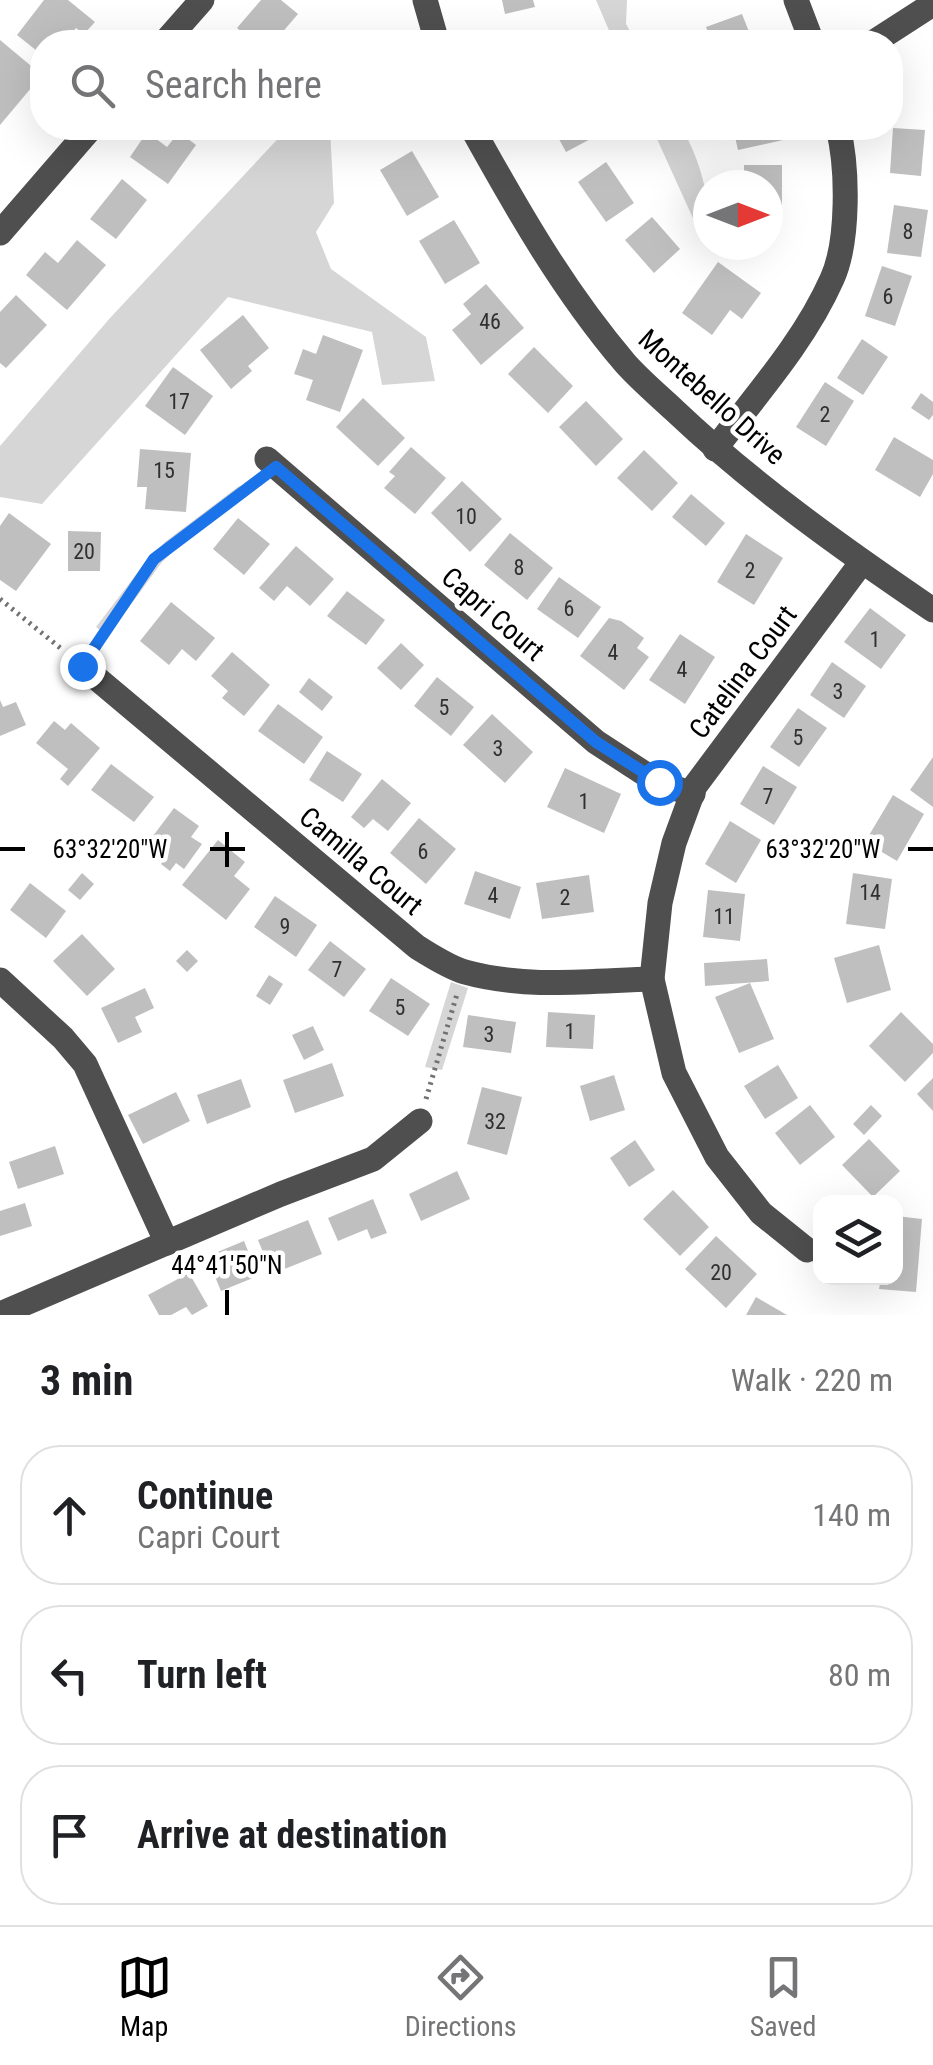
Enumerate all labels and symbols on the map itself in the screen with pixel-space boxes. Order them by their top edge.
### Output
north arrow [693,170,783,260]
house number: 8 [903,219,913,244]
house number: 6 [883,284,893,309]
house number: 46 [479,309,501,334]
street label: Montebello Drive [632,322,792,472]
house number: 17 [168,389,190,414]
house number: 2 [820,402,830,427]
house number: 15 [153,458,175,483]
house number: 10 [455,504,477,529]
house number: 20 [73,539,95,564]
house number: 8 [514,555,524,580]
house number: 2 [745,558,755,583]
street label: Capri Court [435,560,551,668]
house number: 6 [564,596,574,621]
street label: Catelina Court [682,599,804,745]
house number: 1 [870,627,880,652]
house number: 4 [608,640,619,665]
route end [60,644,106,690]
house number: 4 [677,657,688,682]
house number: 3 [833,679,843,704]
house number: 5 [439,695,449,720]
house number: 5 [793,725,803,750]
house number: 3 [493,736,503,761]
route start [637,760,683,806]
house number: 7 [763,784,773,809]
house number: 1 [579,789,589,814]
street label: Camilla Court [293,800,429,922]
text: 63°32'20"W [53,835,167,864]
text: 63°32'20"W [766,835,880,864]
house number: 6 [418,839,428,864]
house number: 14 [859,880,881,905]
house number: 4 [488,883,499,908]
house number: 2 [560,885,570,910]
house number: 11 [713,904,735,929]
house number: 9 [280,914,290,939]
house number: 7 [332,957,342,982]
house number: 5 [395,995,405,1020]
house number: 1 [565,1019,575,1044]
house number: 3 [484,1022,494,1047]
house number: 32 [484,1109,506,1134]
text: 44°41'50"N [171,1251,283,1280]
house number: 20 [710,1260,732,1285]

